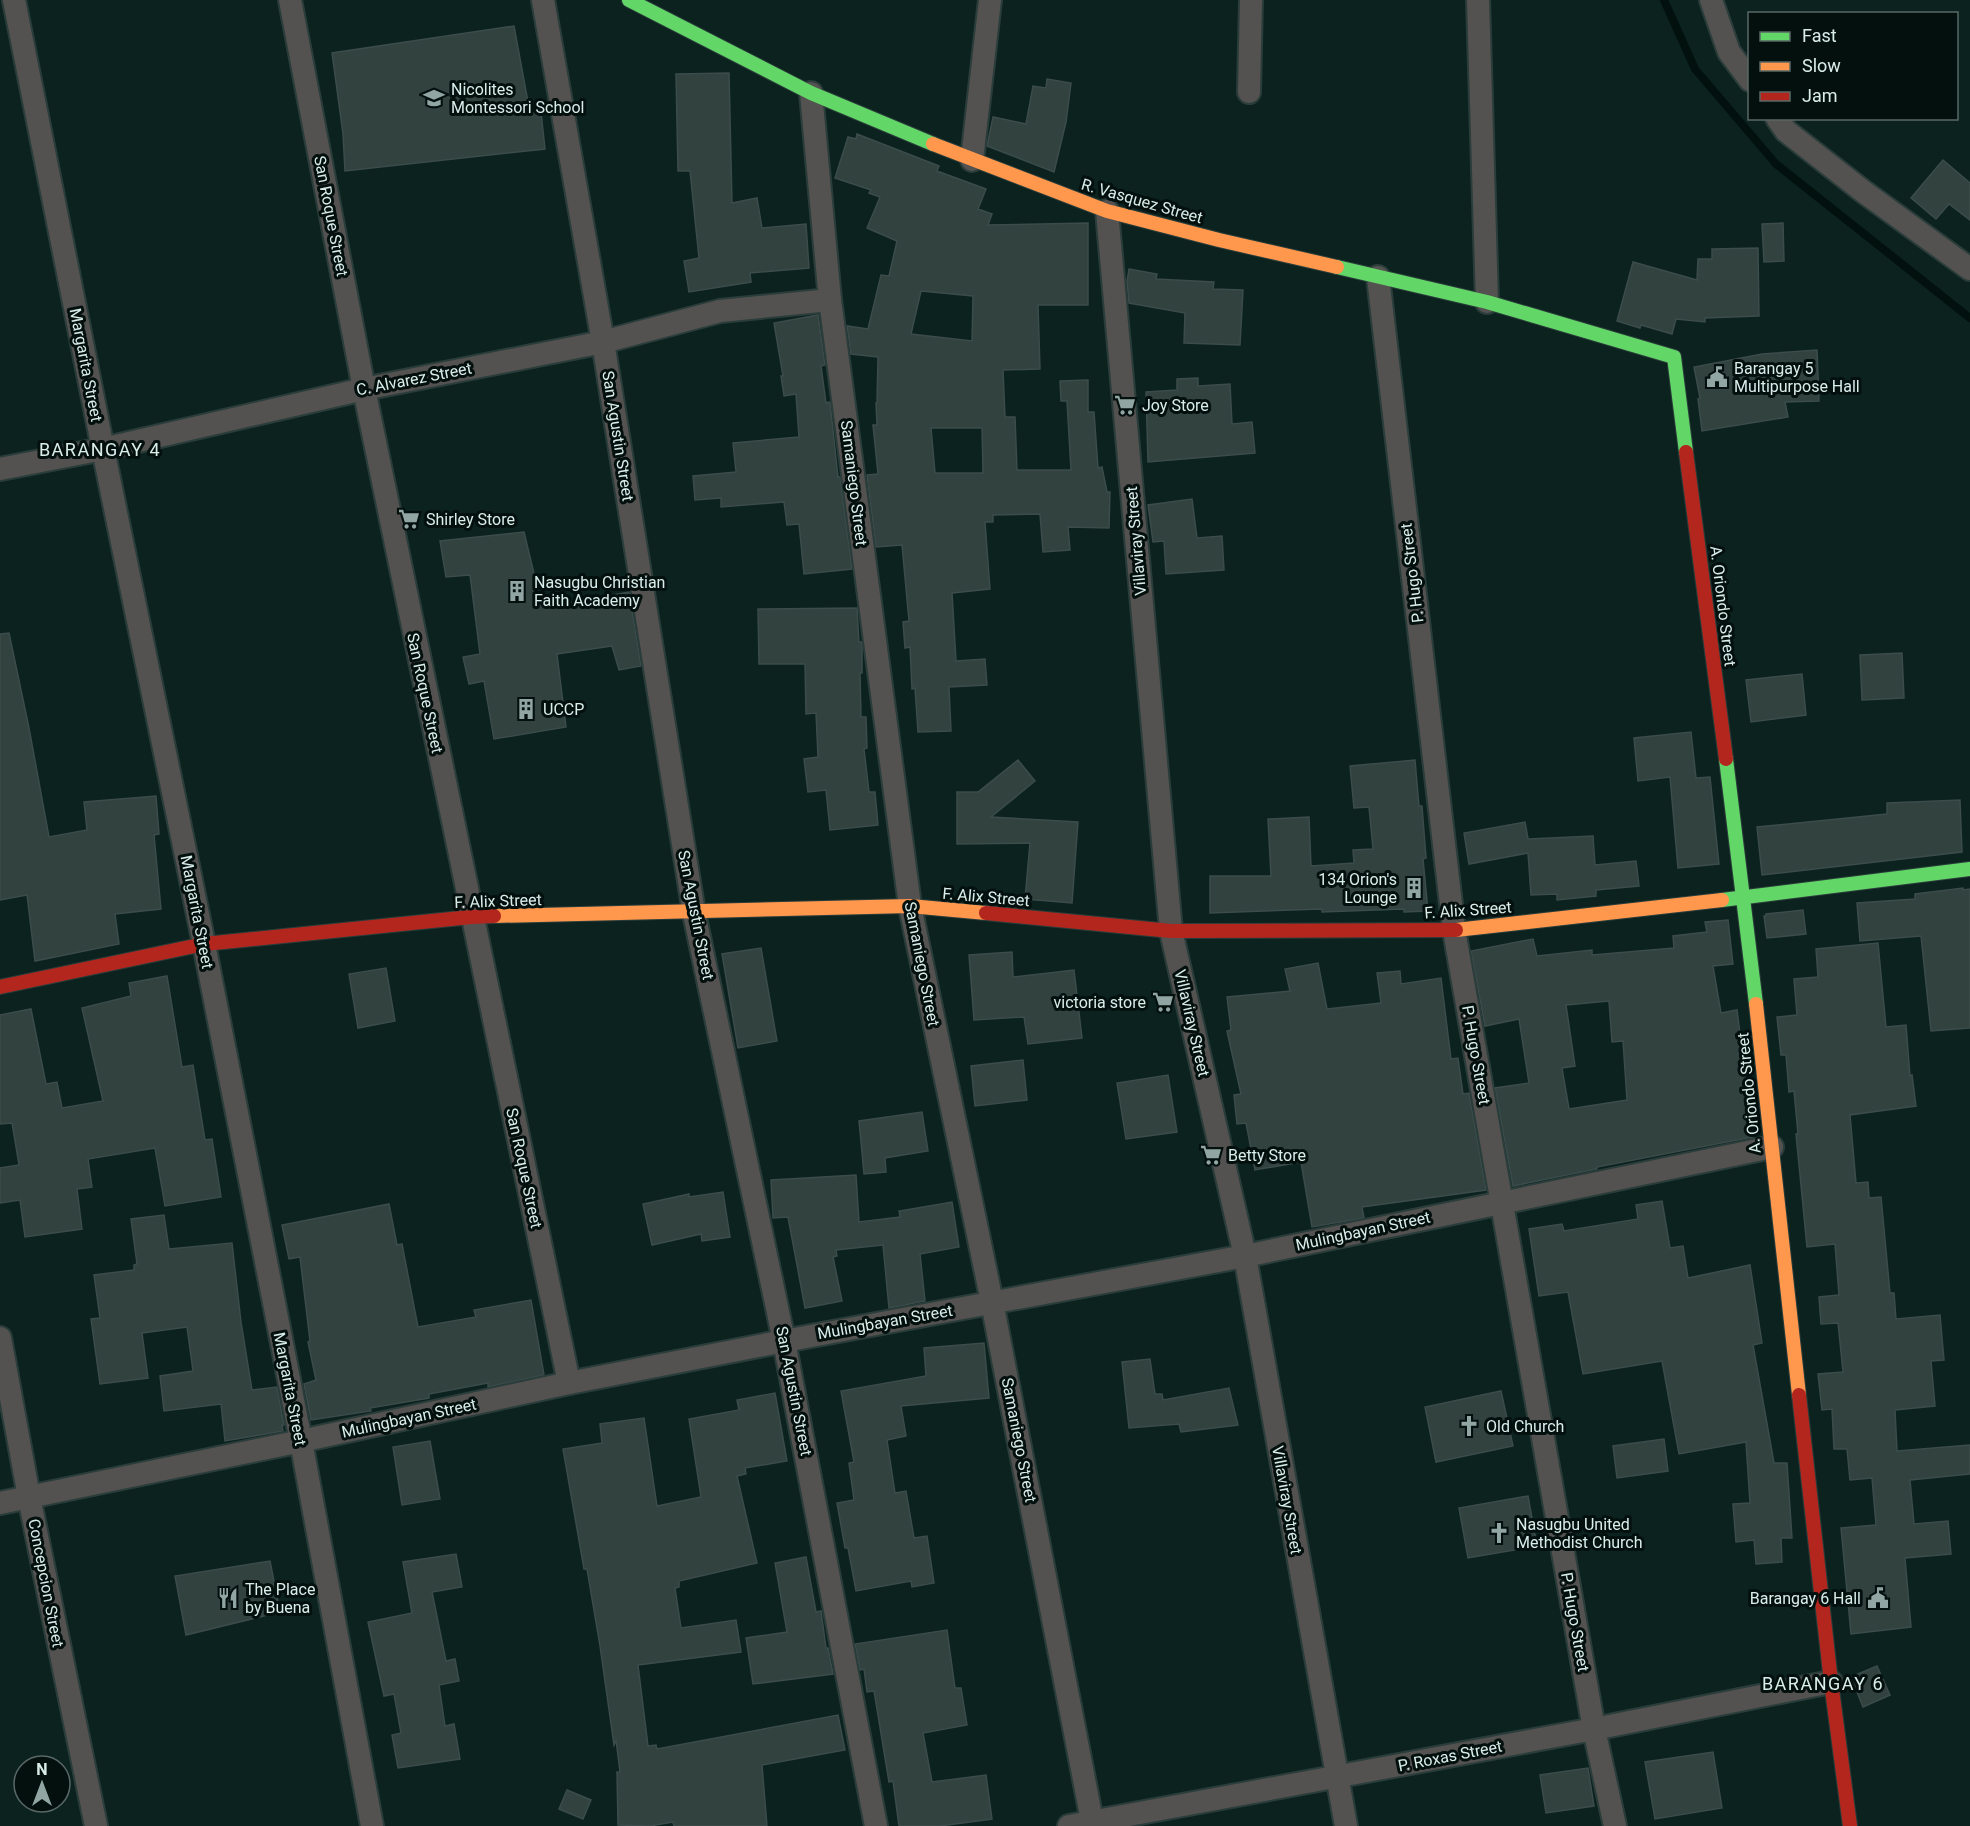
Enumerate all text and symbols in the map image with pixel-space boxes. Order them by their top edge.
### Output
legend [1748,12,1958,120]
text: Fast [1802,25,1837,46]
text: Slow [1802,55,1841,76]
place label: Nicolites Montessori School [451,80,584,117]
text: Jam [1802,85,1838,106]
school or university icon: Nicolites Montessori School [422,86,446,110]
street label: San Roque Street [310,154,352,278]
street label: R. Vasquez Street [1079,175,1205,227]
street label: Margarita Street [66,307,106,423]
street label: C. Alvarez Street [355,358,473,400]
place label: Barangay 5 Multipurpose Hall [1734,359,1860,396]
public building icon: Barangay 5 Multipurpose Hall [1705,365,1729,389]
street label: San Agustin Street [598,369,638,503]
supermarket icon: Joy Store [1113,393,1137,417]
place label: Joy Store [1142,396,1209,415]
street label: Samaniego Street [837,419,871,547]
district label: BARANGAY 4 [39,439,161,460]
street label: Villaviray Street [1122,486,1150,596]
supermarket icon: Shirley Store [397,507,421,531]
place label: Shirley Store [426,510,515,529]
street label: P. Hugo Street [1396,522,1428,624]
street label: A. Oriondo Street [1706,545,1740,667]
place label: Nasugbu Christian Faith Academy [534,573,665,610]
building icon: Nasugbu Christian Faith Academy [505,579,529,603]
street label: San Roque Street [403,631,447,755]
building icon: UCCP [514,697,538,721]
place label: UCCP [543,700,584,719]
street label: San Agustin Street [674,849,718,981]
street label: Margarita Street [177,854,217,970]
place label: 134 Orion's Lounge [1318,870,1397,907]
building icon: 134 Orion's Lounge [1402,876,1426,900]
street label: F. Alix Street [942,884,1030,910]
street label: F. Alix Street [454,890,542,912]
street label: F. Alix Street [1424,897,1512,923]
street label: Samaniego Street [901,900,943,1028]
street label: Villaviray Street [1170,968,1214,1078]
supermarket icon: victoria store [1151,990,1175,1014]
place label: victoria store [1054,993,1146,1012]
street label: P. Hugo Street [1458,1004,1494,1106]
street label: A. Oriondo Street [1733,1032,1765,1154]
street label: San Roque Street [502,1106,546,1230]
supermarket icon: Betty Store [1199,1143,1223,1167]
place label: Betty Store [1228,1146,1306,1165]
street label: Mulingbayan Street [1294,1207,1432,1255]
street label: Mulingbayan Street [816,1301,954,1343]
street label: San Agustin Street [772,1325,816,1457]
street label: Margarita Street [270,1331,310,1447]
street label: Samaniego Street [998,1376,1040,1504]
street label: Mulingbayan Street [340,1394,478,1442]
church icon: Old Church [1457,1414,1481,1438]
place label: Old Church [1486,1417,1564,1436]
street label: Villaviray Street [1268,1444,1306,1556]
place label: Nasugbu United Methodist Church [1516,1515,1643,1552]
street label: Concepcion Street [24,1517,68,1649]
church icon: Nasugbu United Methodist Church [1487,1521,1511,1545]
street label: P. Hugo Street [1557,1571,1593,1673]
place label: The Place by Buena [245,1580,315,1617]
restaurant icon: The Place by Buena [216,1586,240,1610]
public building icon: Barangay 6 Hall [1866,1586,1890,1610]
place label: Barangay 6 Hall [1750,1589,1861,1608]
district label: BARANGAY 6 [1762,1673,1884,1694]
street label: P. Roxas Street [1396,1737,1504,1775]
north arrow [12,1754,72,1814]
text: N [36,1760,48,1779]

